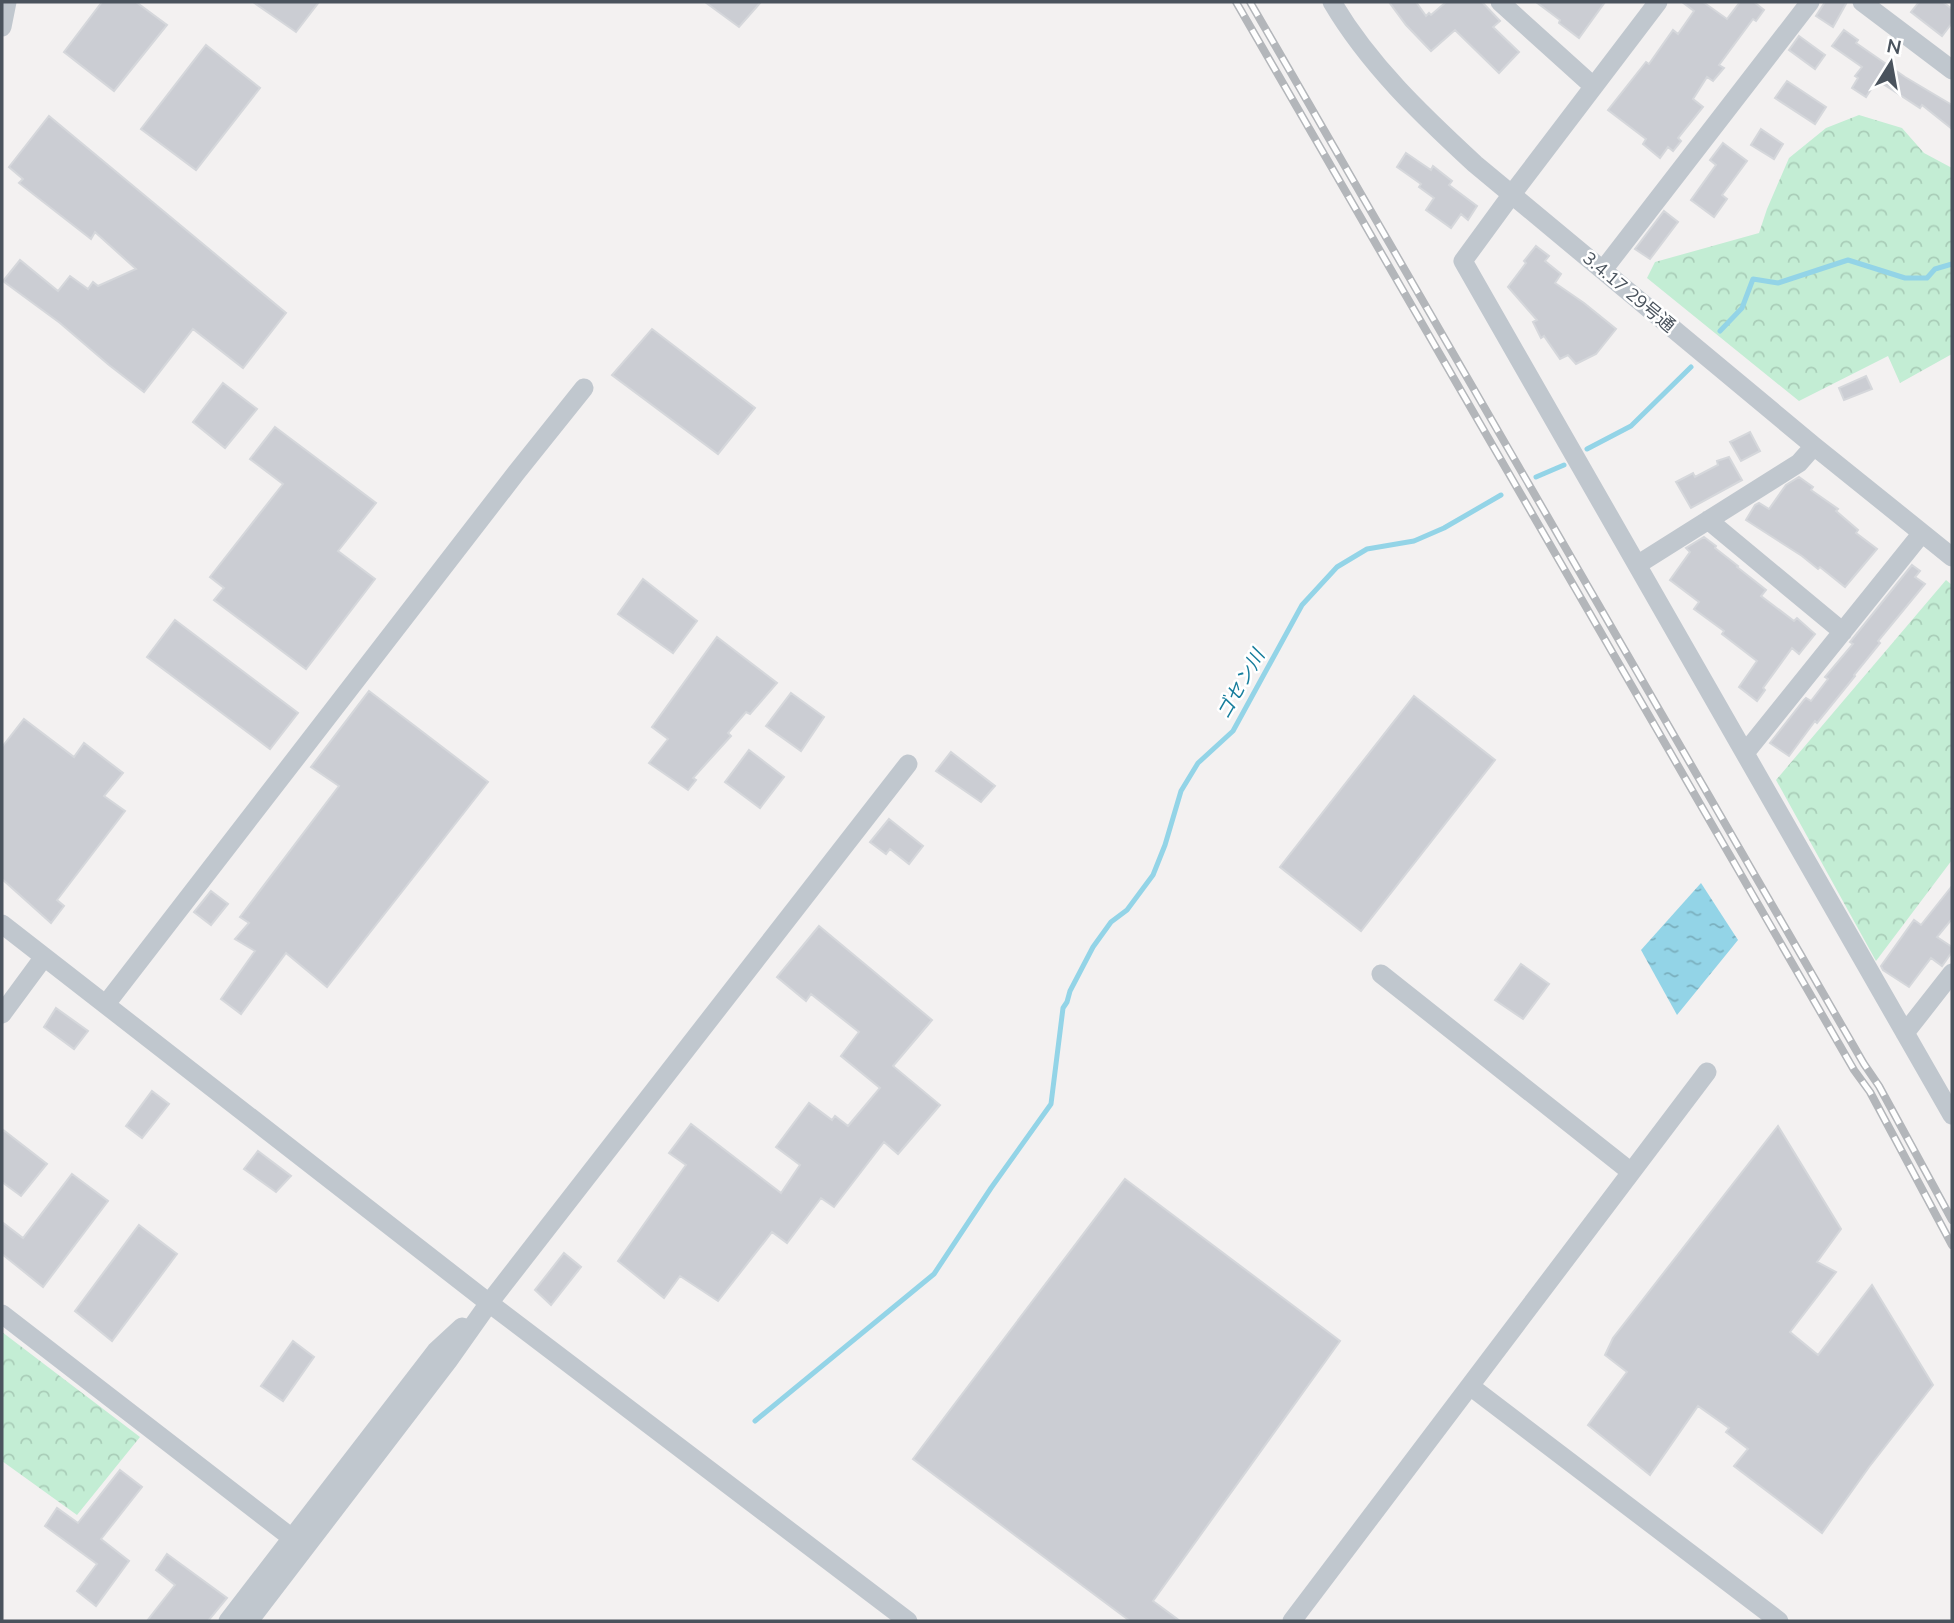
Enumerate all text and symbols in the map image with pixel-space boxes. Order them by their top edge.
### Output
north arrow [1856,28,1926,98]
text: N [1885,33,1904,59]
street label: 3.4.17 29号通 [1578,246,1680,337]
water label: ゴセン川 [1211,643,1270,723]

